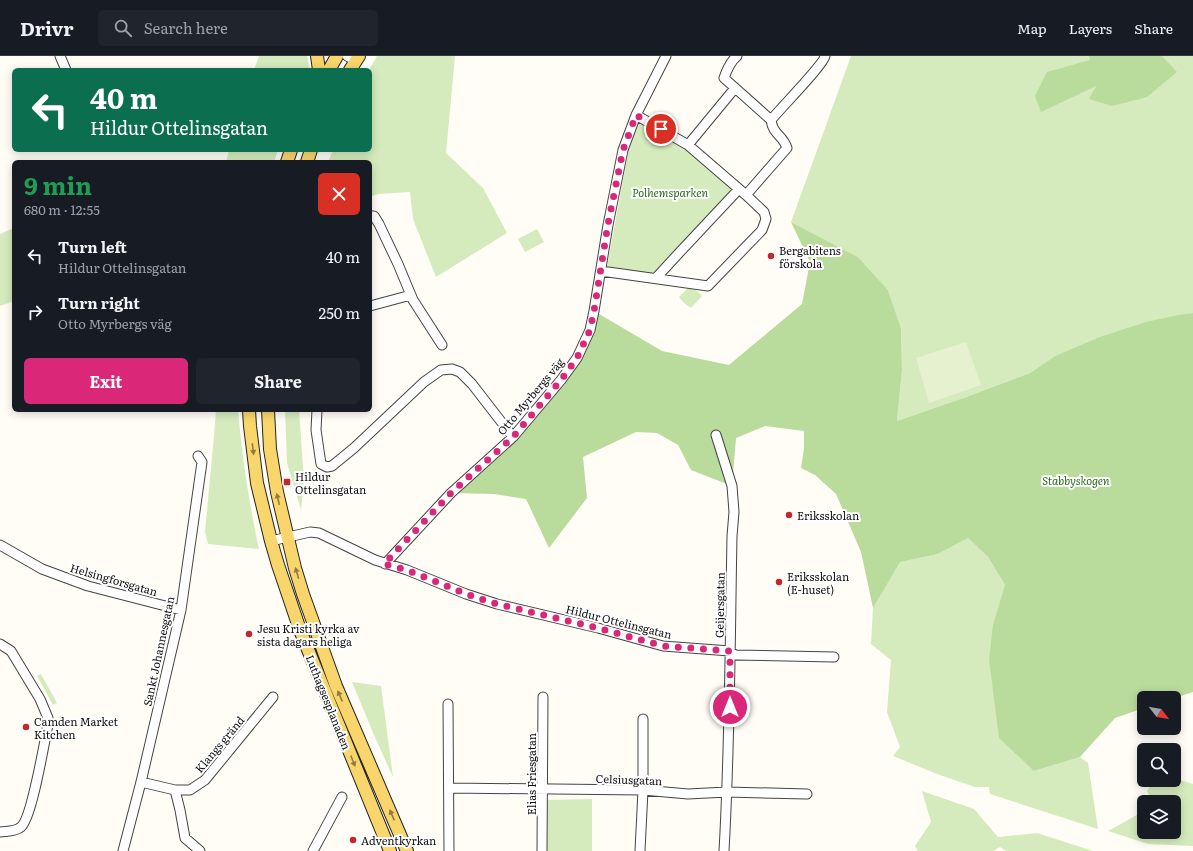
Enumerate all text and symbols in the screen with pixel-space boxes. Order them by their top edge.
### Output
search box [98,10,378,46]
text: Drivr [20,14,74,42]
text: Search here [144,16,228,39]
icon: search [112,17,134,39]
text: Map [1017,18,1047,38]
text: Layers [1069,18,1112,38]
text: Share [1134,18,1173,38]
text: 40 m [90,76,158,118]
icon: left [24,84,76,136]
pin [644,112,678,146]
text: Hildur Ottelinsgatan [90,114,268,141]
icon: arrive [650,118,672,140]
text: 9 min [24,167,92,202]
button: close [318,173,360,215]
park label: Polhemsparken [632,184,708,200]
text: 680 m · 12:55 [24,200,100,219]
text: Turn left [58,235,127,258]
place label: Bergabitens förskola [779,242,841,271]
icon: left [24,245,46,267]
text: 40 m [326,245,360,268]
marker: Bergabitens förskola [766,251,776,261]
text: Hildur Ottelinsgatan [58,258,186,277]
text: Turn right [58,291,140,314]
icon: right [24,301,46,323]
text: 250 m [319,301,360,324]
text: Otto Myrbergs väg [58,314,172,333]
street label: Otto Myrbergs väg [493,353,568,438]
button: Exit [24,358,188,404]
button: Share [196,358,360,404]
one-way arrow [249,443,256,455]
place label: Hildur Ottelinsgatan [295,468,366,497]
park label: Stabbyskogen [1042,472,1110,488]
marker: Hildur Ottelinsgatan [282,477,292,487]
one-way arrow [275,493,281,505]
place label: Eriksskolan [797,507,859,523]
marker: Eriksskolan [784,510,794,520]
street label: Helsingforsgatan [68,559,160,599]
one-way arrow [294,567,300,579]
place label: Eriksskolan (E-huset) [787,568,849,597]
street label: Geijersgatan [710,572,728,638]
marker: Eriksskolan (E-huset) [774,577,784,587]
street label: Sankt Johannesgatan [139,595,177,707]
street label: Hildur Ottelinsgatan [564,600,674,642]
place label: Jesu Kristi kyrka av sista dagars heliga [257,620,360,649]
marker: Jesu Kristi kyrka av sista dagars heliga [244,629,254,639]
street label: Luthagsesplanaden [303,652,355,752]
position arrow [709,686,751,728]
one-way arrow [337,689,343,701]
north arrow [1137,691,1181,735]
map controls [1137,691,1181,839]
street label: Klangs gränd [191,712,248,776]
place label: Camden Market Kitchen [34,713,118,742]
marker: Camden Market Kitchen [21,722,31,732]
street label: Elias Friesgatan [523,733,539,815]
button: search [1137,743,1181,787]
one-way arrow [351,756,357,768]
street label: Celsiusgatan [595,770,663,788]
button: layers [1137,795,1181,839]
one-way arrow [389,810,395,821]
place label: Adventkyrkan [361,832,436,848]
marker: Adventkyrkan [348,835,358,845]

